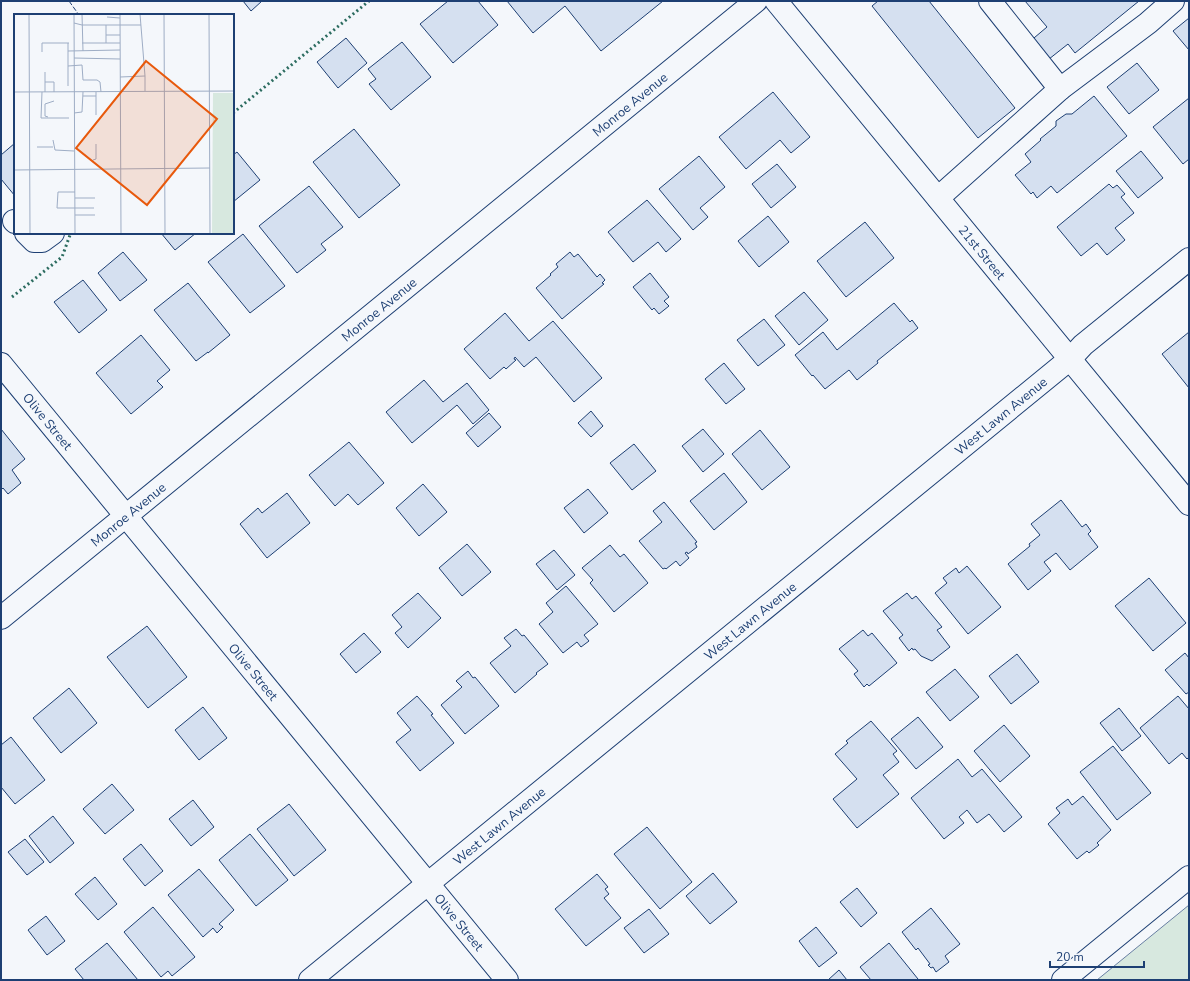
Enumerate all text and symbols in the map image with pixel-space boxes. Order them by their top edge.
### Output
inset map [14,14,234,234]
street label: Monroe Avenue [589,69,672,141]
street label: 21st Street [954,222,1009,284]
street label: Monroe Avenue [338,274,421,346]
street label: West Lawn Avenue [951,373,1051,460]
street label: Olive Street [18,389,76,455]
street label: Monroe Avenue [87,479,170,551]
street label: West Lawn Avenue [700,578,801,665]
street label: Olive Street [224,640,282,705]
street label: West Lawn Avenue [450,783,550,870]
street label: Olive Street [430,890,488,955]
scale bar [1050,943,1144,969]
text: 20 m [1056,949,1084,965]

